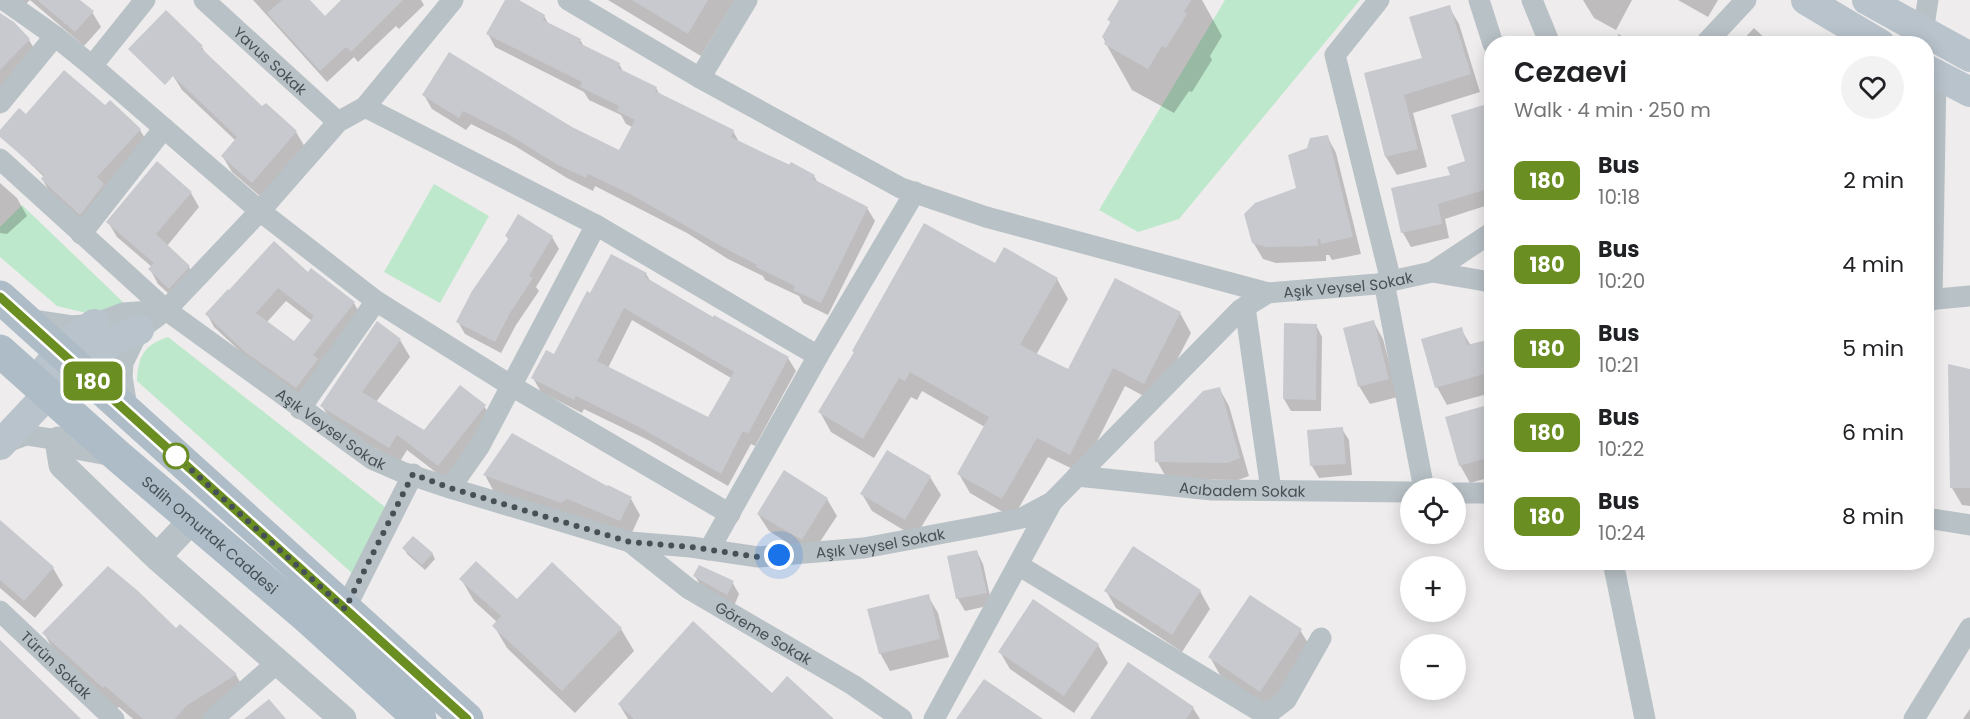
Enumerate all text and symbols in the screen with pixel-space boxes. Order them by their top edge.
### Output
street label: Yavus Sokak [229,22,312,100]
text: Cezaevi [1514,53,1627,92]
button: heart [1841,56,1904,119]
text: Walk · 4 min · 250 m [1514,96,1711,124]
text: Bus [1598,150,1640,181]
text: 2 min [1843,165,1904,196]
text: 180 [1529,166,1565,195]
text: 10:18 [1598,183,1640,211]
text: Bus [1598,234,1640,265]
text: 4 min [1842,249,1904,280]
text: 180 [1529,250,1565,279]
street label: Aşık Veysel Sokak [1282,266,1415,302]
text: 10:20 [1598,267,1645,295]
text: Bus [1598,318,1640,349]
text: 5 min [1842,333,1904,364]
text: 180 [1529,334,1565,363]
text: 10:21 [1598,351,1639,379]
line badge: 180 [58,362,128,400]
text: 180 [75,367,111,396]
street label: Aşık Veysel Sokak [272,383,390,474]
text: Bus [1598,402,1640,433]
text: 6 min [1842,417,1904,448]
text: 180 [1529,418,1565,447]
text: 10:22 [1598,435,1644,463]
unlabelled marker [163,443,189,469]
street label: Salih Omurtak Caddesi [138,471,283,598]
street label: Acıbadem Sokak [1178,476,1306,501]
map controls [1400,478,1466,700]
button: locate [1400,478,1466,544]
text: Bus [1598,486,1640,517]
text: 8 min [1842,501,1904,532]
text: 180 [1529,502,1565,531]
text: 10:24 [1598,519,1645,547]
street label: Aşık Veysel Sokak [815,523,947,563]
your location [764,540,794,570]
button: + [1400,556,1466,622]
street label: Göreme Sokak [711,596,816,669]
street label: Türün Sokak [17,626,97,704]
button: − [1400,634,1466,700]

